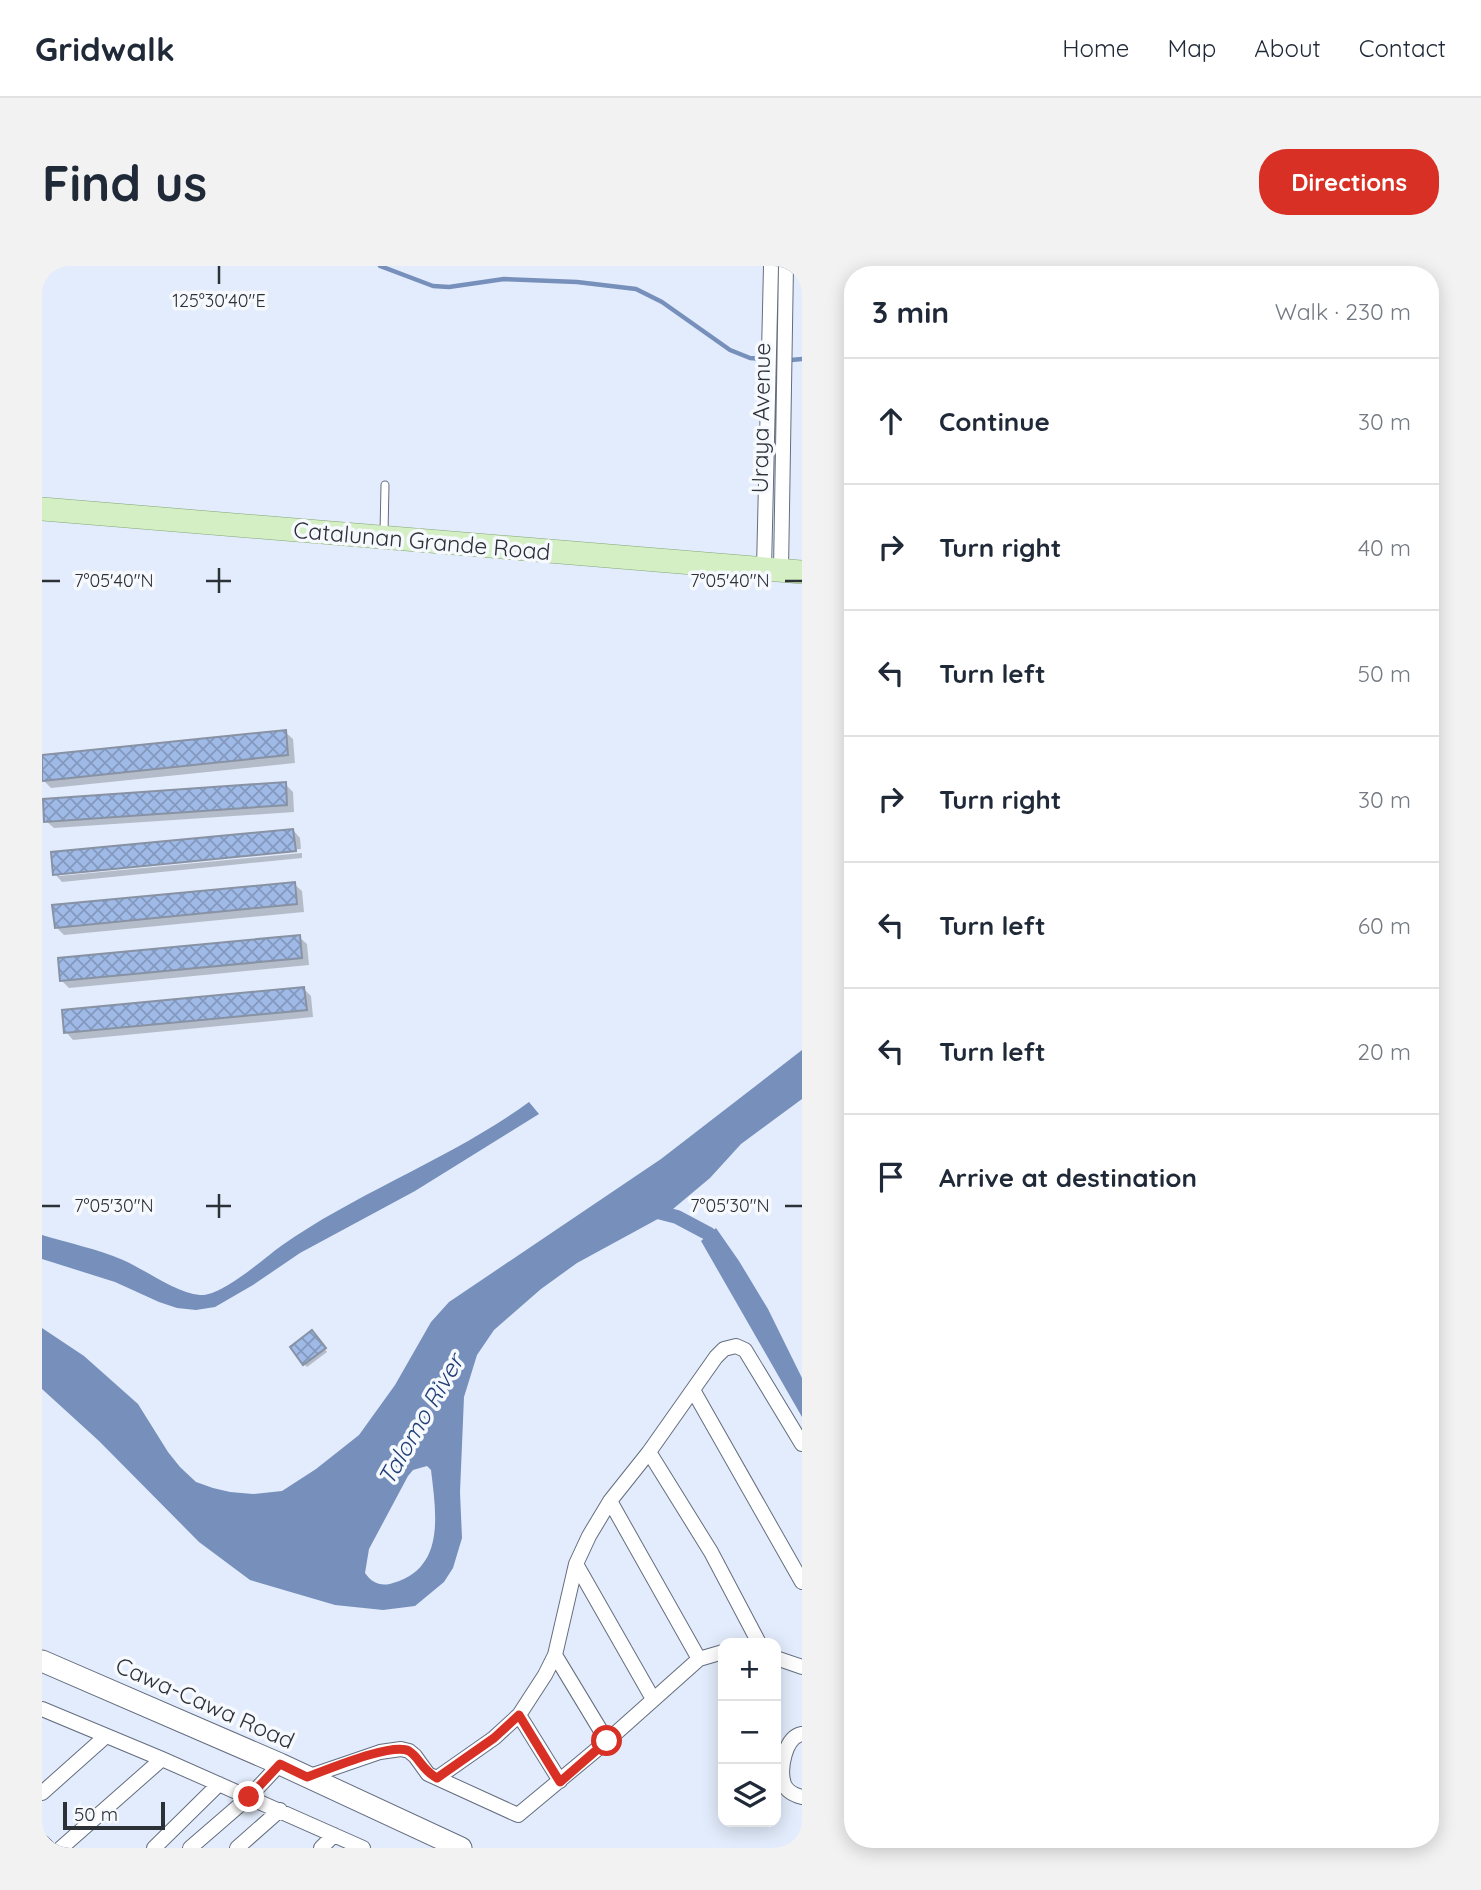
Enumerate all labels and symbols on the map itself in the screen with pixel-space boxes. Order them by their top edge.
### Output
text: 125°30'40"E [172,289,266,312]
street label: Uraya Avenue [745,342,776,494]
street label: Catalunan Grande Road [292,515,552,566]
text: 7°05'40"N [74,569,154,592]
text: 7°05'40"N [690,569,770,592]
text: 7°05'30"N [74,1194,154,1217]
text: 7°05'30"N [690,1194,770,1217]
water label: Talomo River [371,1346,471,1490]
street label: Cawa-Cawa Road [111,1650,299,1755]
route start [591,1725,622,1756]
route end [233,1781,264,1812]
scale bar [63,1799,164,1831]

